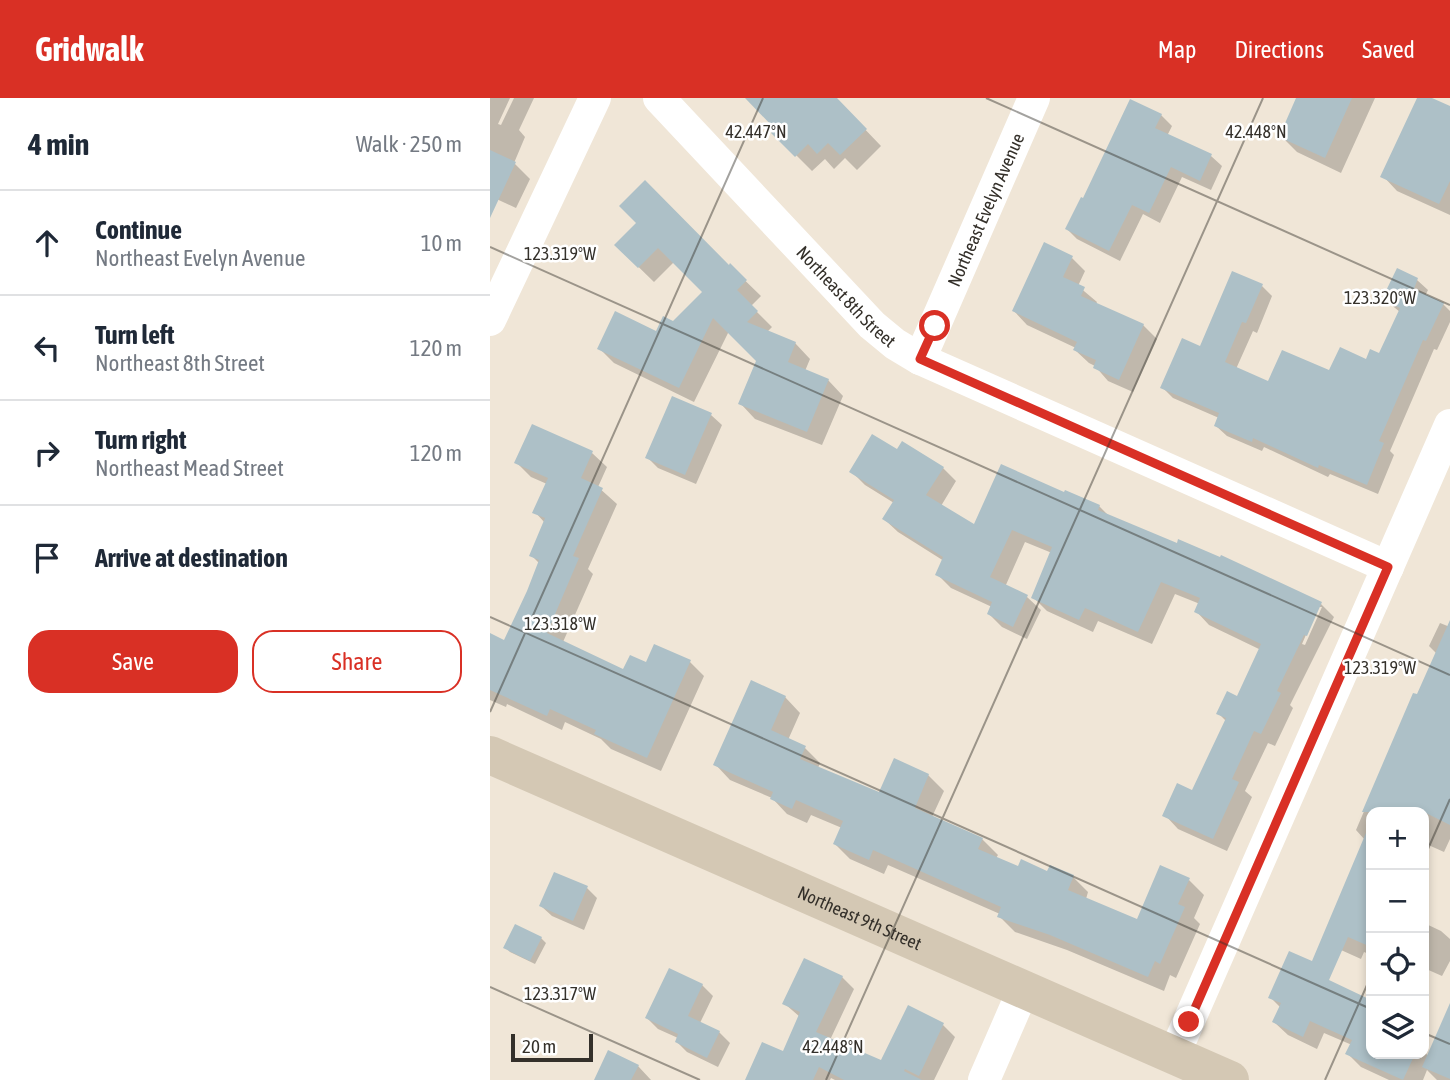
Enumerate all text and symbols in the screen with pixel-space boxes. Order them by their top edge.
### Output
text: Gridwalk [35,30,143,68]
text: Map [1158,36,1196,63]
text: Directions [1234,36,1324,63]
text: Saved [1362,36,1415,63]
text: 42.447°N [725,121,787,142]
text: 42.448°N [1225,121,1287,142]
text: 4 min [28,127,89,161]
street label: Northeast Evelyn Avenue [943,130,1028,289]
text: Walk · 250 m [356,131,462,157]
text: Continue [95,215,182,245]
icon: ahead [28,224,66,262]
text: 10 m [421,230,462,256]
street label: Northeast 8th Street [793,241,900,351]
text: 123.319°W [524,243,596,264]
text: Northeast Evelyn Avenue [95,245,306,271]
text: 123.320°W [1344,287,1416,308]
route start [919,310,950,341]
text: Turn left [95,320,175,350]
icon: left [28,329,66,367]
text: 120 m [410,335,462,361]
text: Northeast 8th Street [95,350,265,376]
text: Turn right [95,425,186,455]
icon: right [28,434,66,472]
text: 120 m [410,440,462,466]
text: Northeast Mead Street [95,455,284,481]
icon: arrive [28,539,66,577]
text: Arrive at destination [95,543,288,573]
text: 123.318°W [524,613,596,634]
button: Save [28,630,238,693]
button: Share [252,630,462,693]
text: 123.319°W [1344,657,1416,678]
map controls [1366,807,1429,1059]
button: + [1366,807,1429,870]
button: − [1366,870,1429,933]
street label: Northeast 9th Street [795,881,925,954]
button: locate [1366,933,1429,996]
text: 123.317°W [524,983,596,1004]
button: layers [1366,996,1429,1059]
route end [1173,1006,1204,1037]
scale bar [511,1031,593,1063]
text: 20 m [522,1035,556,1057]
text: 42.448°N [802,1036,864,1057]

